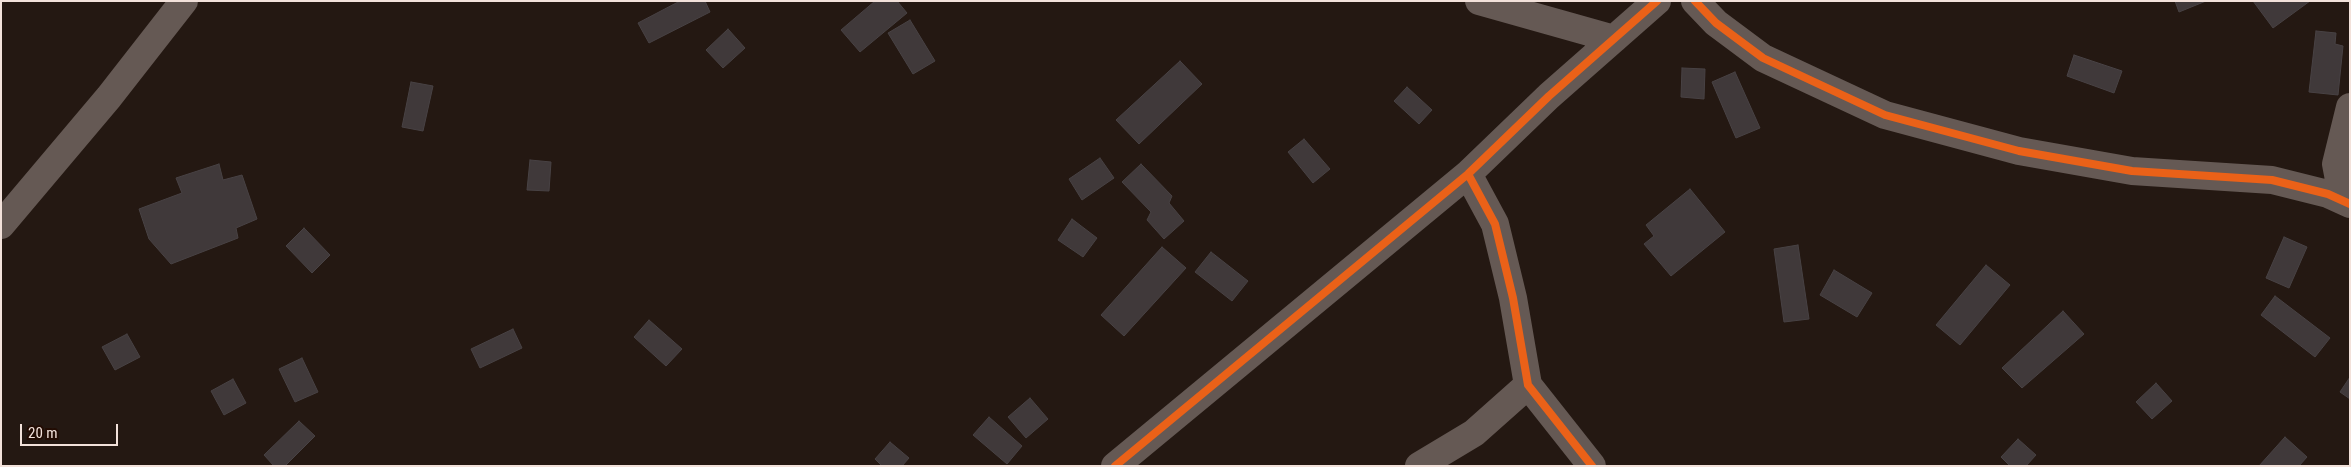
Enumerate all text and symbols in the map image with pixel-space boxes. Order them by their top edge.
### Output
scale bar [22,414,120,446]
text: 20 m [28,424,58,442]

